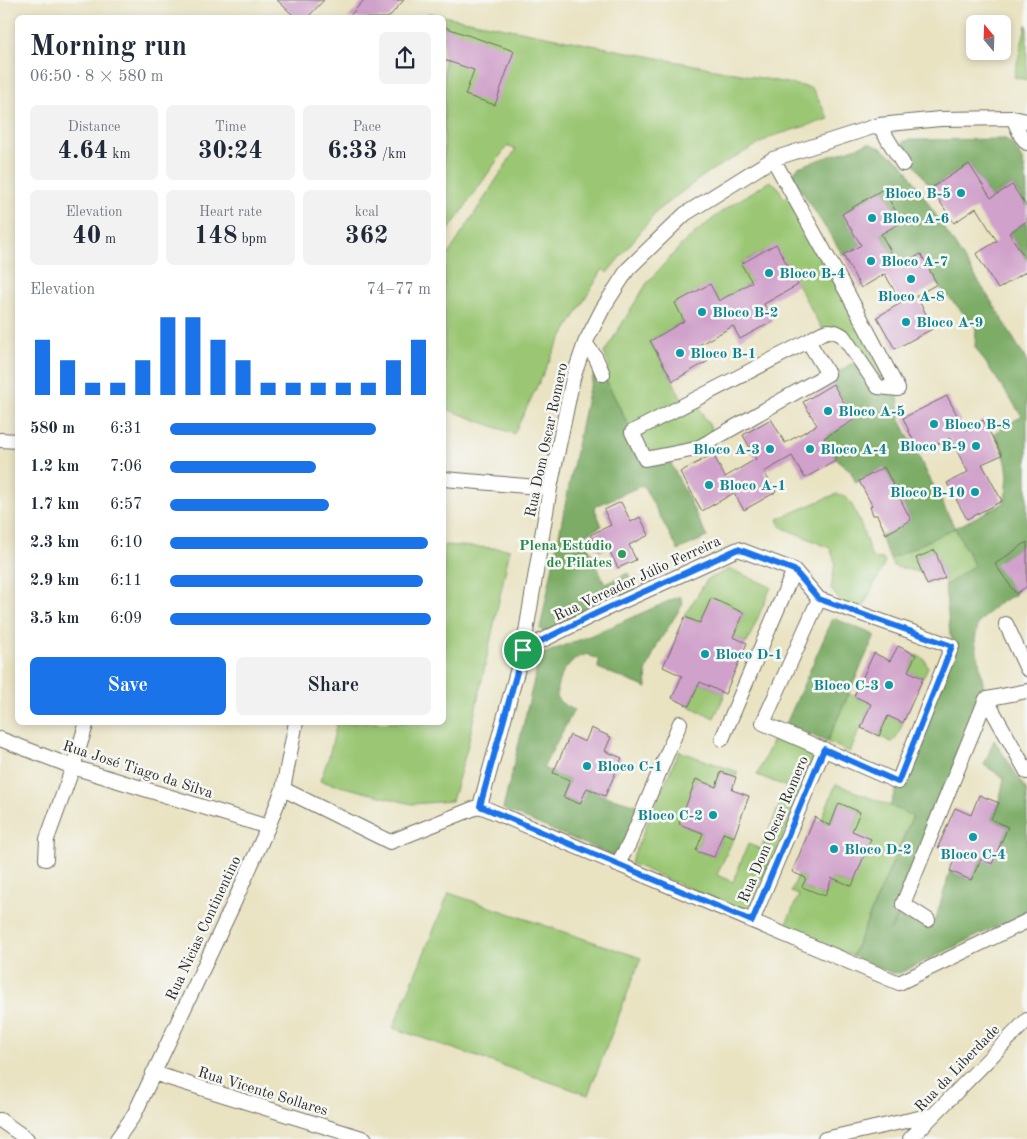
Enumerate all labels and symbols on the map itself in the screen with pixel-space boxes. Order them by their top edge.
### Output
north arrow [966,15,1011,60]
place label: Bloco B-5 [884,187,951,202]
marker: Bloco B-5 [955,187,967,199]
marker: Bloco A-6 [866,212,878,224]
place label: Bloco A-6 [882,212,949,227]
marker: Bloco A-7 [865,255,877,267]
place label: Bloco A-7 [881,255,948,270]
marker: Bloco B-4 [763,267,775,279]
place label: Bloco B-4 [779,267,846,282]
marker: Bloco A-8 [905,273,917,285]
place label: Bloco A-8 [877,290,945,305]
marker: Bloco B-2 [696,306,708,318]
place label: Bloco B-2 [712,306,779,321]
marker: Bloco A-9 [900,316,912,328]
place label: Bloco A-9 [916,316,983,331]
marker: Bloco B-1 [674,347,686,359]
place label: Bloco B-1 [690,347,757,362]
street label: Rua Dom Oscar Romero [524,362,571,519]
marker: Bloco A-5 [822,405,834,417]
place label: Bloco A-5 [838,405,905,420]
marker: Bloco B-8 [928,418,940,430]
place label: Bloco B-8 [944,418,1011,433]
place label: Bloco B-9 [899,440,966,455]
marker: Bloco B-9 [970,440,982,452]
place label: Bloco A-3 [693,443,760,458]
marker: Bloco A-3 [764,443,776,455]
marker: Bloco A-4 [804,443,816,455]
place label: Bloco A-4 [820,443,887,458]
marker: Bloco A-1 [703,479,715,491]
place label: Bloco A-1 [719,479,786,494]
place label: Bloco B-10 [890,486,965,501]
marker: Bloco B-10 [969,486,981,498]
street label: Rua Vereador Júlio Ferreira [552,534,724,625]
place label: Plena Estúdio de Pilates [519,539,612,571]
marker: Plena Estúdio de Pilates [616,548,628,560]
pin [502,629,544,671]
marker: Bloco D-1 [699,648,711,660]
place label: Bloco D-1 [715,648,783,663]
place label: Bloco C-3 [813,679,879,694]
marker: Bloco C-3 [883,679,895,691]
street label: Rua José Tiago da Silva [60,739,215,802]
street label: Rua Dom Oscar Romero [737,754,812,905]
marker: Bloco C-1 [581,760,593,772]
place label: Bloco C-1 [597,760,663,775]
place label: Bloco C-2 [637,809,703,824]
marker: Bloco C-2 [707,809,719,821]
marker: Bloco C-4 [967,831,979,843]
marker: Bloco D-2 [828,843,840,855]
place label: Bloco D-2 [844,843,912,858]
place label: Bloco C-4 [940,848,1006,863]
street label: Rua Nicias Continentino [164,854,244,1003]
street label: Rua da Liberdade [913,1023,1003,1115]
street label: Rua Vicente Sollares [196,1066,329,1119]

